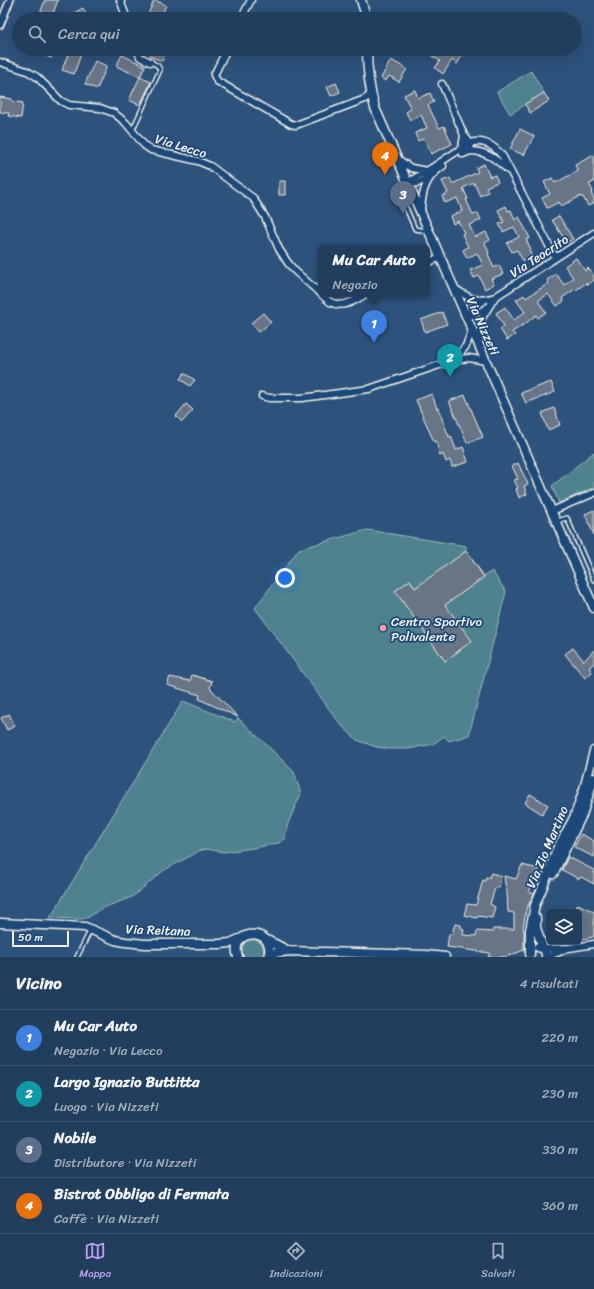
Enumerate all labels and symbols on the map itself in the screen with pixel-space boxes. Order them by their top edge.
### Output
street label: Via Lecco [152,127,210,165]
pin: 4 [372,142,398,175]
pin: 3 [390,181,416,214]
street label: Via Teocrito [505,228,574,284]
street label: Via Nizzeti [460,293,506,359]
pin: 1 [361,310,387,343]
pin: 2 [437,344,463,377]
your location [275,568,295,588]
place label: Centro Sportivo Polivalente [391,610,482,648]
marker: Centro Sportivo Polivalente [378,623,388,633]
street label: Via Zio Martino [519,802,575,892]
street label: Via Reitana [125,917,191,943]
scale bar [12,929,69,948]

